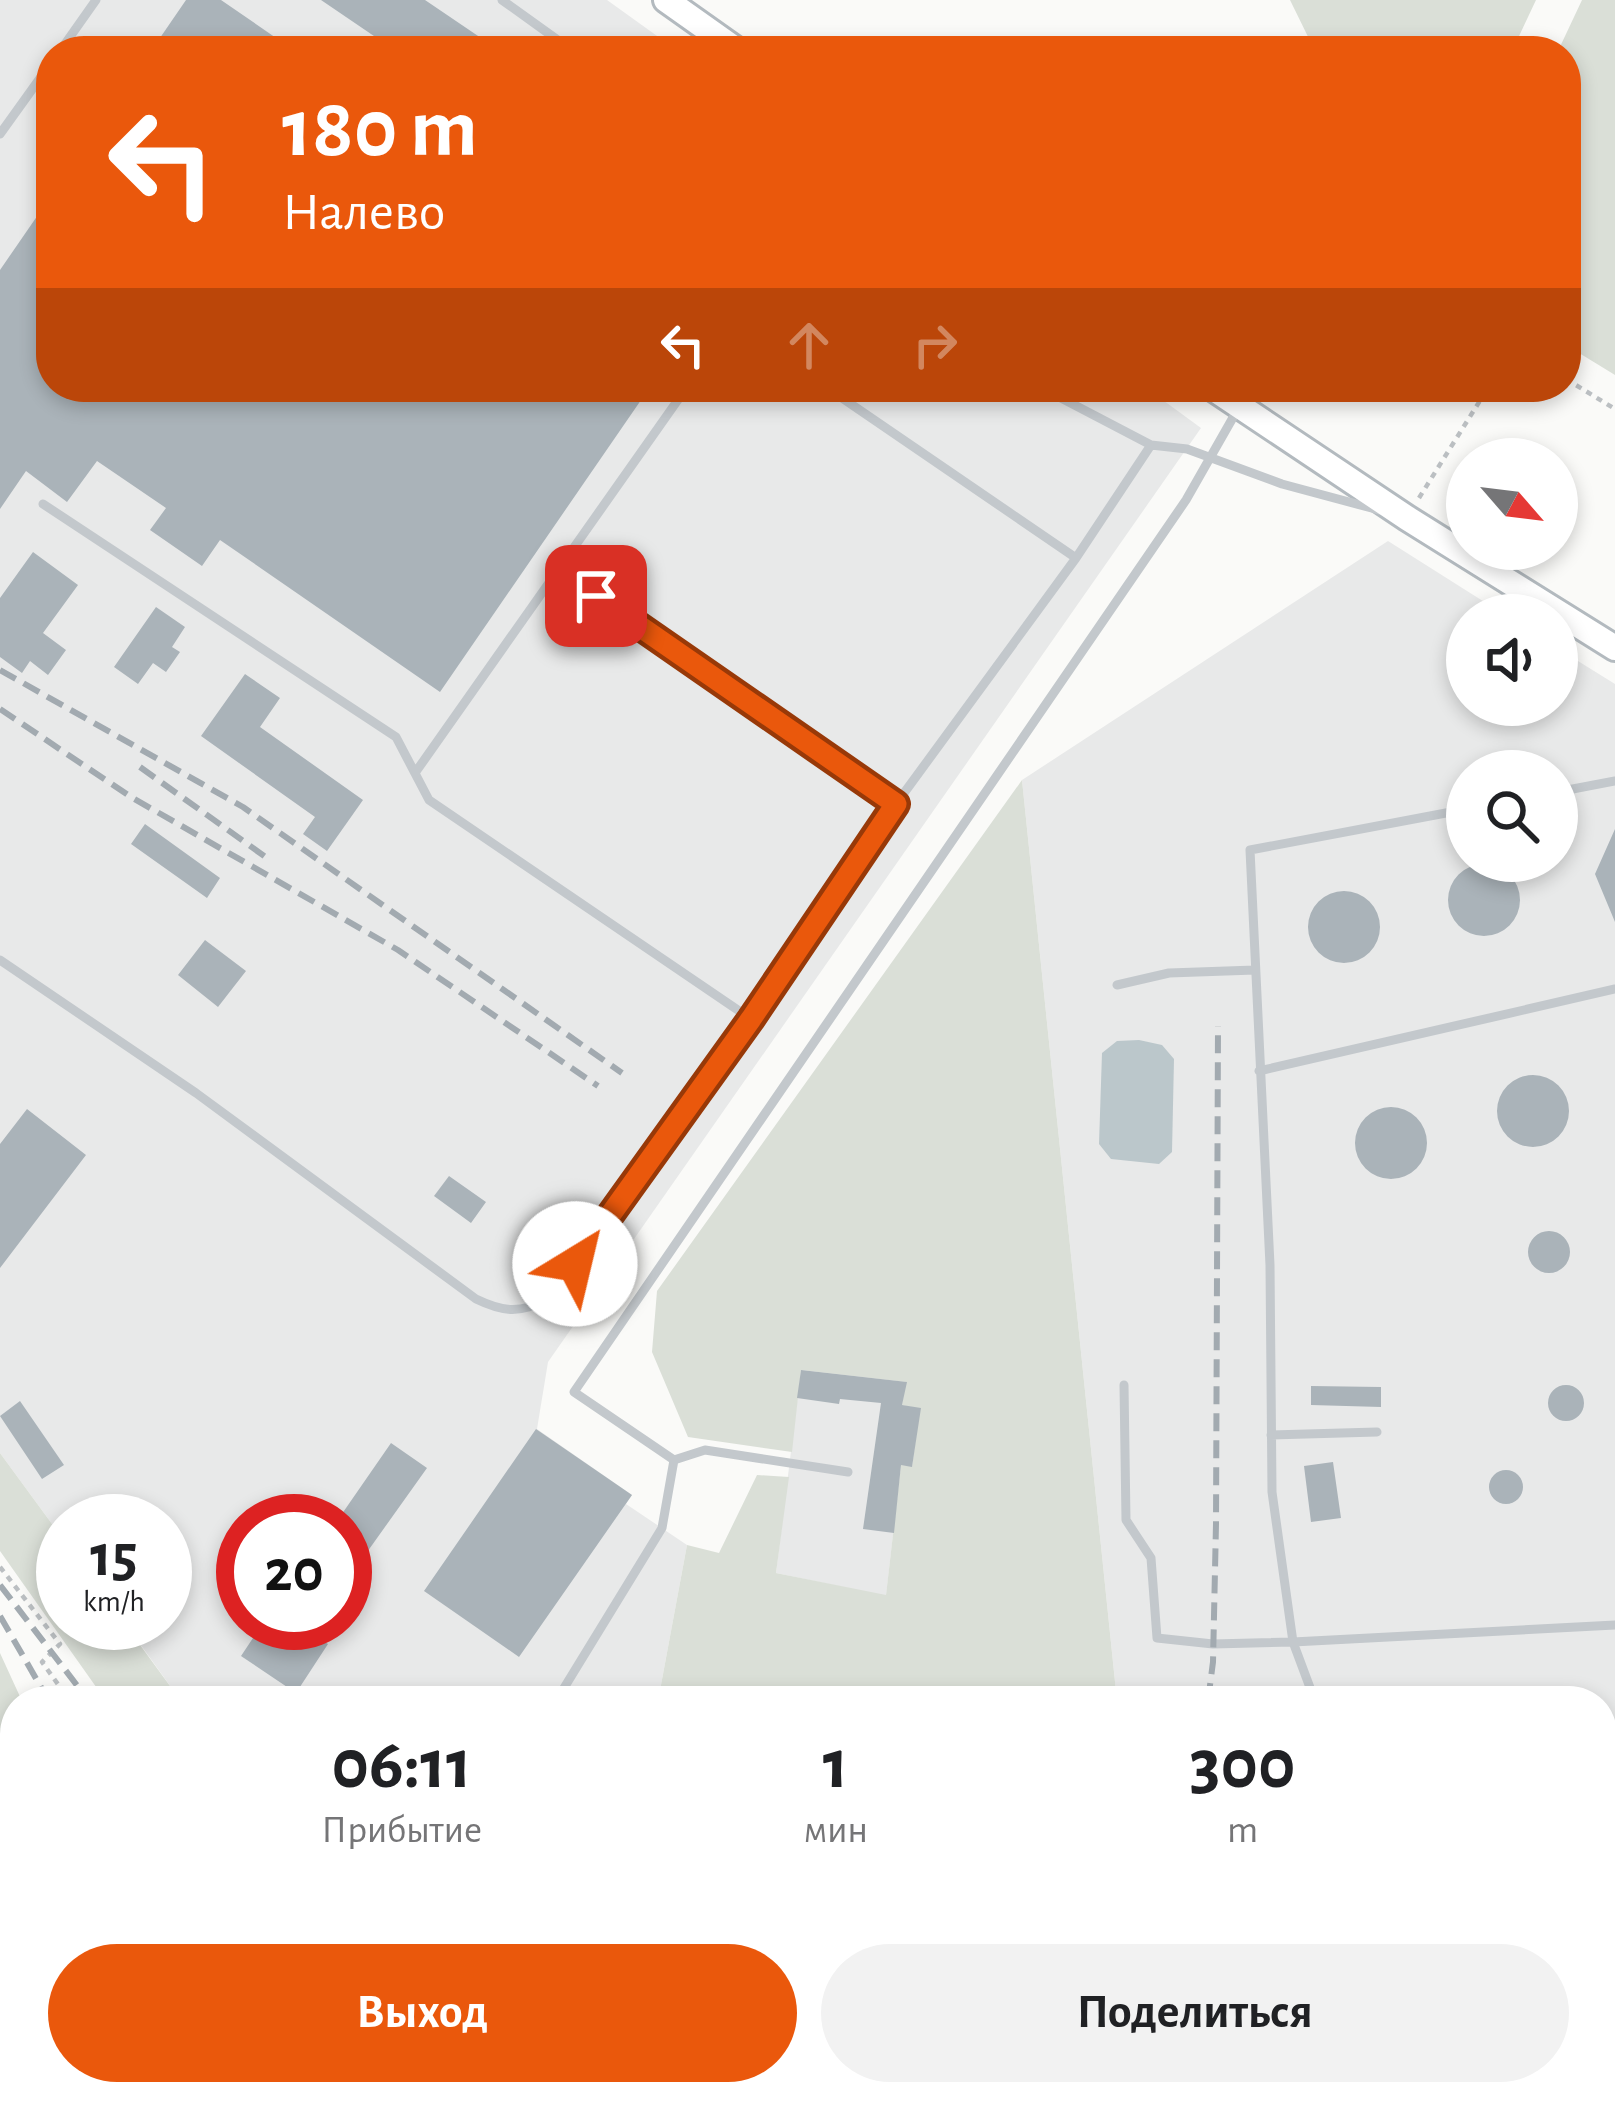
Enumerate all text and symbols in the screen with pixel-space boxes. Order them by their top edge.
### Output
icon: left [84,84,240,240]
text: 180 m [282,88,478,172]
text: Налево [282,186,445,240]
icon: left [650,312,716,378]
icon: ahead [776,312,842,378]
icon: right [902,312,968,378]
north arrow [1446,438,1578,570]
map controls [1446,438,1578,882]
pin [545,545,647,647]
icon: arrive [563,563,629,629]
button: sound [1446,594,1578,726]
button: search [1446,750,1578,882]
position arrow [512,1201,638,1327]
speed limit sign: 20 [216,1494,372,1650]
text: 15 [90,1527,138,1587]
text: km/h [83,1587,145,1617]
text: 06:11 [331,1729,472,1801]
text: 1 [823,1729,849,1801]
text: 300 [1190,1729,1296,1801]
text: Прибытие [321,1811,482,1850]
text: мин [803,1811,868,1850]
text: m [1227,1811,1258,1850]
button: Выход [48,1944,797,2082]
button: Поделиться [821,1944,1569,2082]

